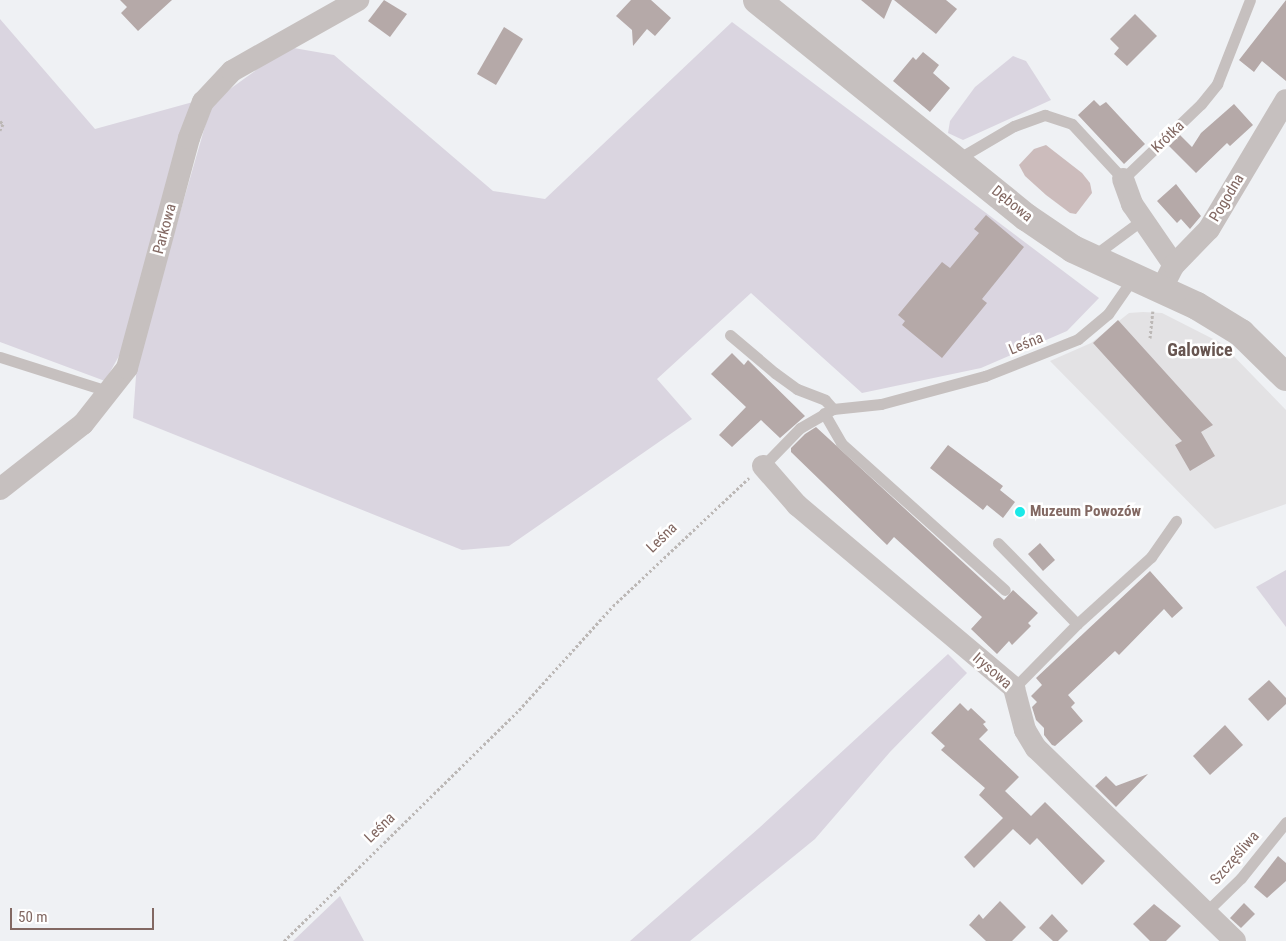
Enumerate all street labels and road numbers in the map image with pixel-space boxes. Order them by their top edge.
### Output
street label: Krótka [1148,117,1188,157]
street label: Pogodna [1206,171,1248,225]
street label: Dębowa [988,182,1036,226]
street label: Parkowa [150,202,180,256]
street label: Leśna [1006,329,1046,359]
street label: Leśna [643,519,681,557]
street label: Irysowa [969,649,1015,693]
street label: Leśna [361,809,399,847]
street label: Szczęśliwa [1207,827,1263,889]

